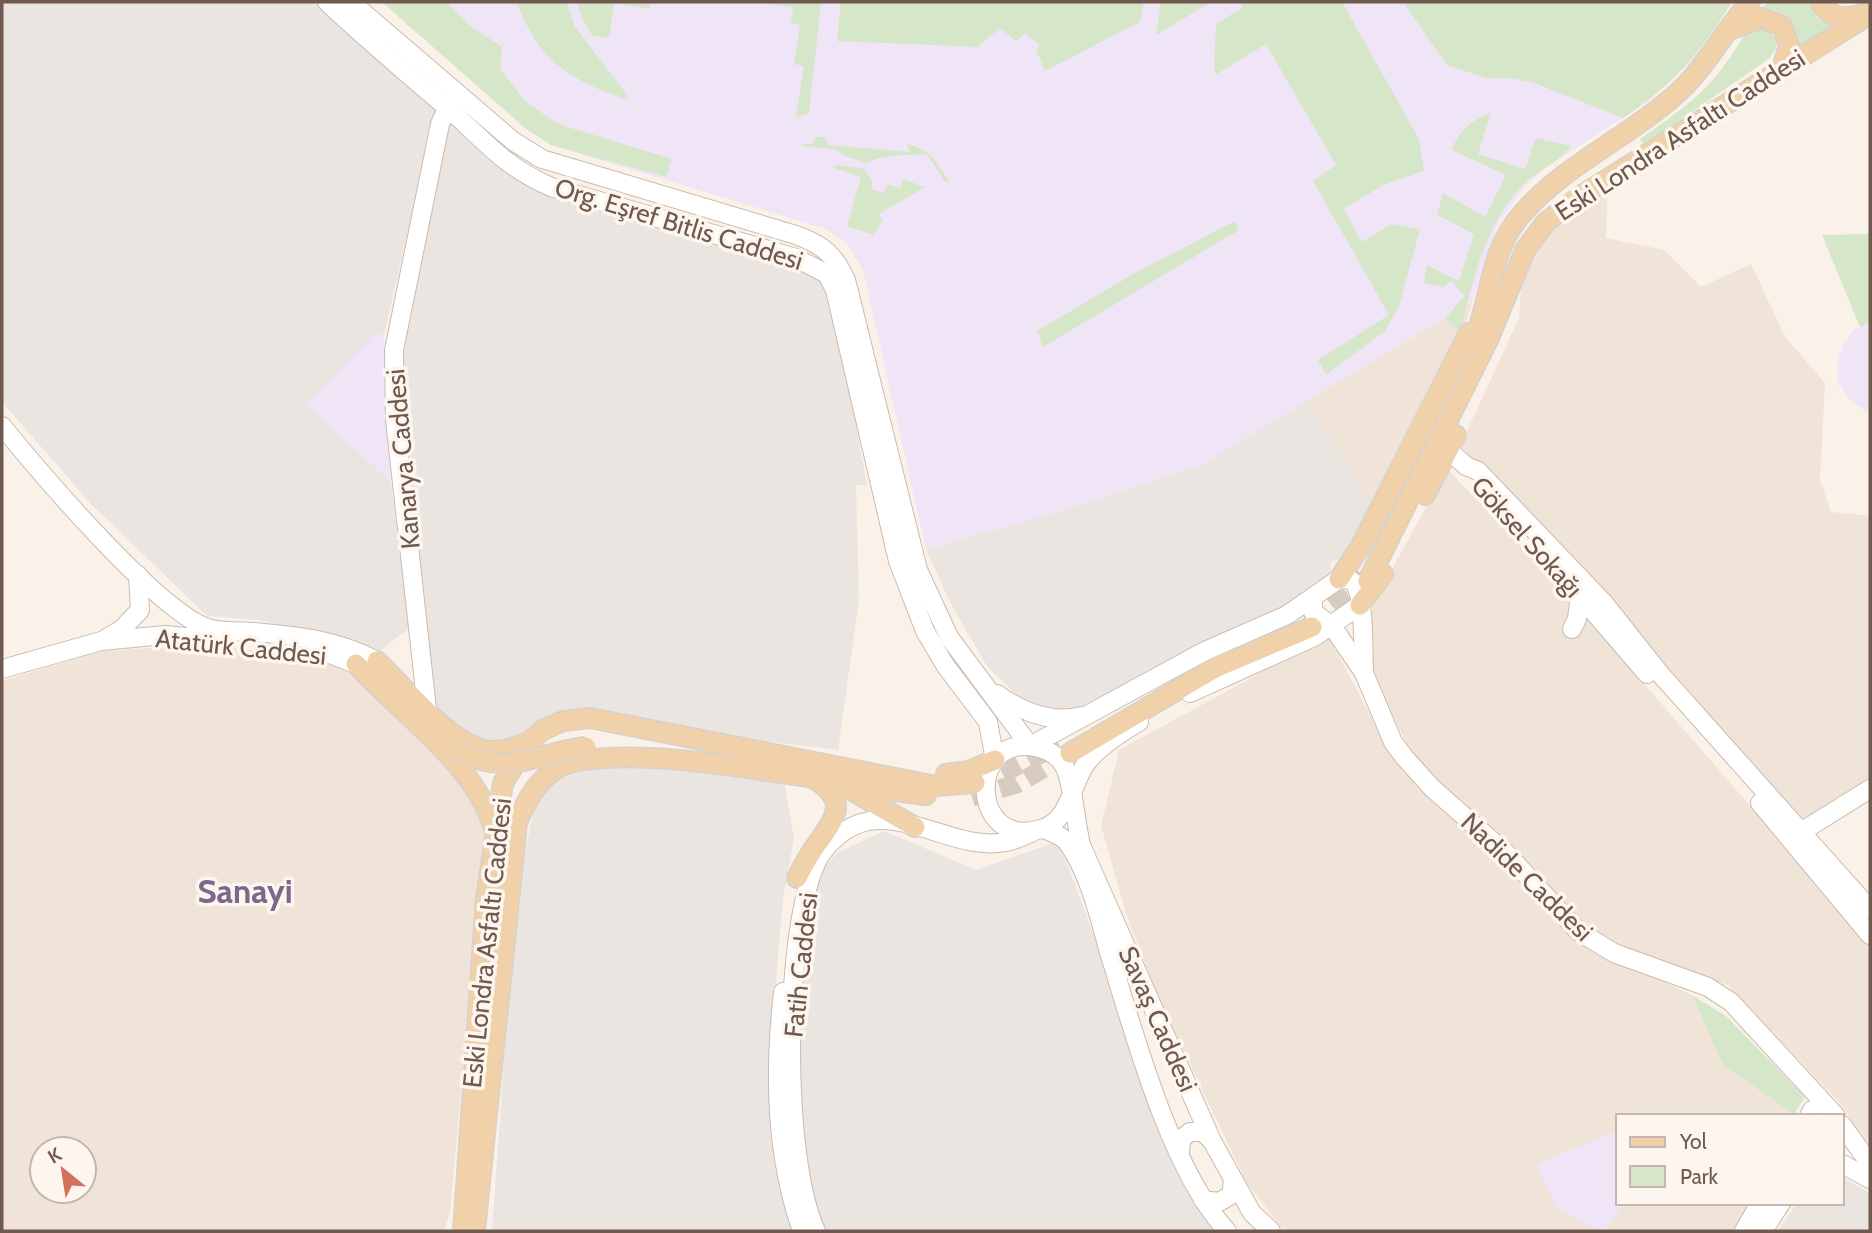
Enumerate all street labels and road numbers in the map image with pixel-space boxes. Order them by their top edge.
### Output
street label: Eski Londra Asfaltı Caddesi [1549,42,1811,228]
street label: Org. Eşref Bitlis Caddesi [551,171,807,277]
street label: Kanarya Caddesi [379,368,427,550]
street label: Göksel Sokağı [1464,470,1590,604]
street label: Atatürk Caddesi [154,622,328,672]
street label: Eski Londra Asfaltı Caddesi [456,796,518,1090]
street label: Nadide Caddesi [1454,806,1600,948]
street label: Fatih Caddesi [777,891,825,1039]
street label: Savaş Caddesi [1112,941,1204,1097]

